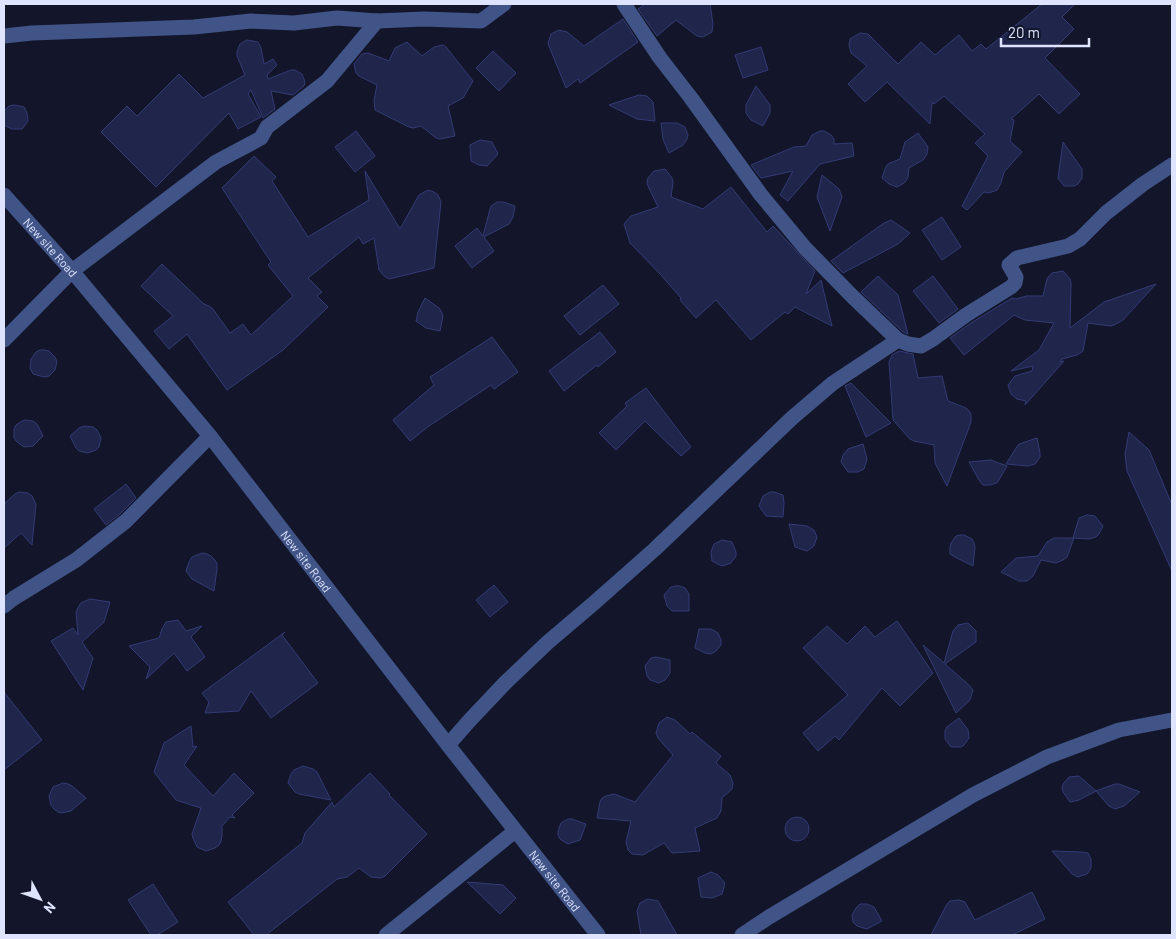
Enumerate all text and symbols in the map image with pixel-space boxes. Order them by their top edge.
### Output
scale bar [1001,15,1088,47]
text: 20 m [1008,23,1040,41]
street label: New site Road [21,215,81,279]
street label: New site Road [278,528,334,595]
street label: New site Road [527,847,584,914]
north arrow [15,874,65,924]
text: N [41,899,60,917]

